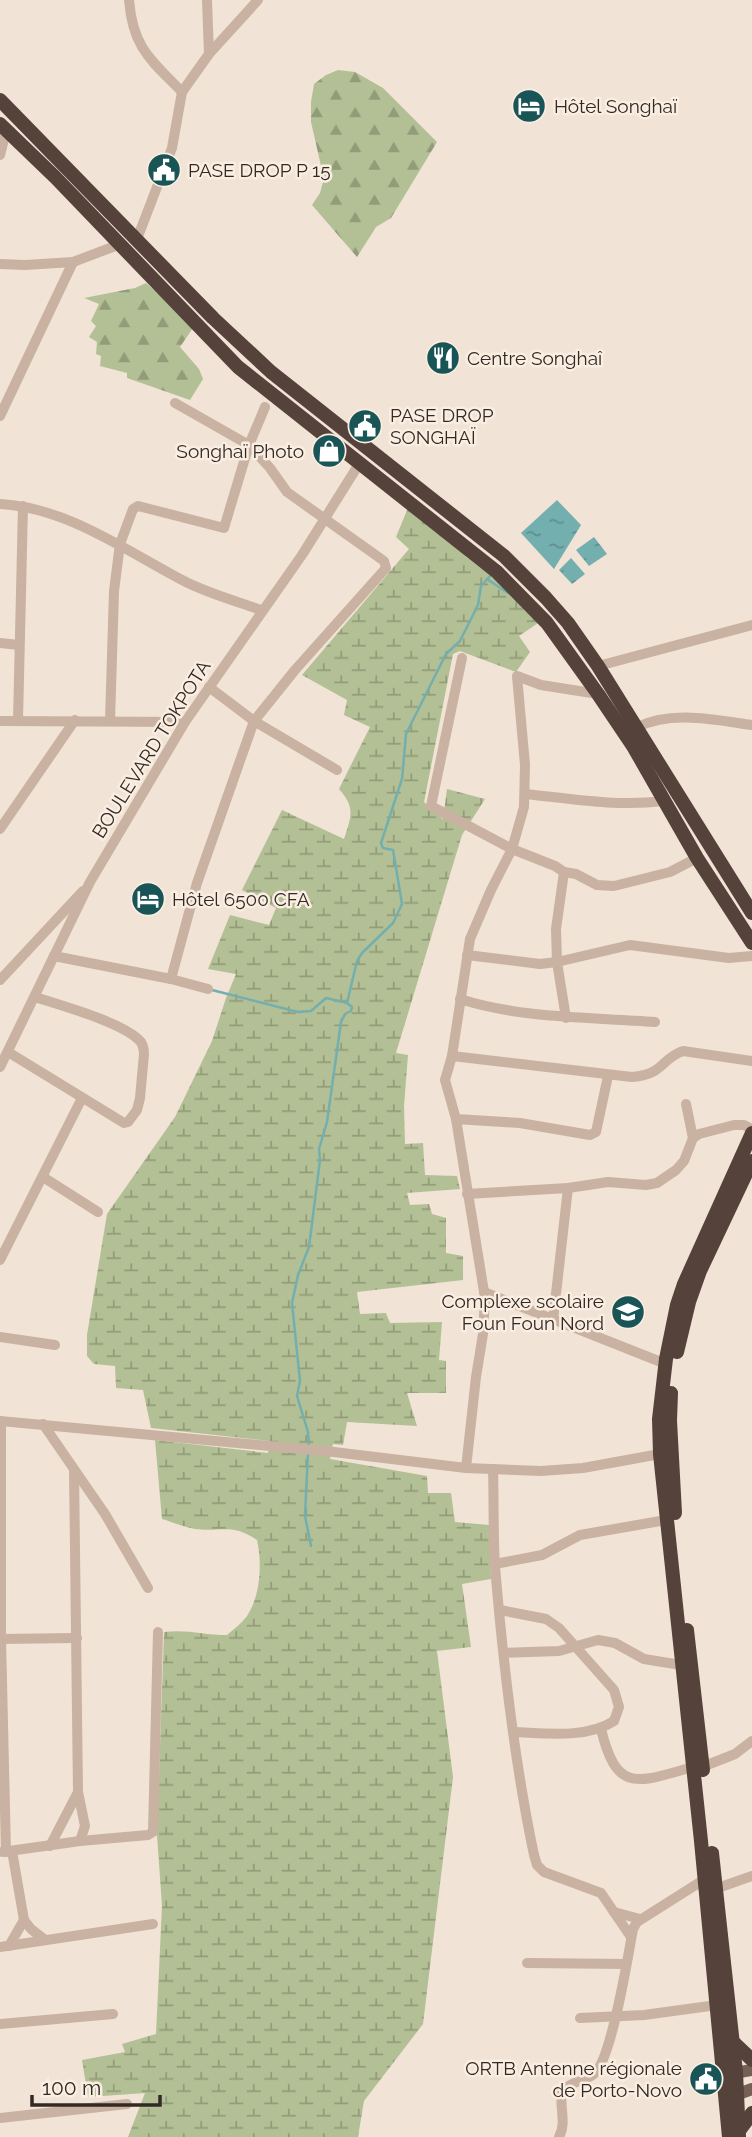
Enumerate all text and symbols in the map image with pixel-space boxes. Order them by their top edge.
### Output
hotel icon: Hôtel Songhaï [510,87,548,125]
place label: Hôtel Songhaï [554,95,678,117]
public building icon: PASE DROP P 15 [145,151,183,189]
place label: PASE DROP P 15 [188,159,331,181]
restaurant icon: Centre Songhaî [424,339,462,377]
place label: Centre Songhaî [467,347,603,369]
place label: PASE DROP SONGHAÏ [390,404,494,448]
public building icon: PASE DROP SONGHAÏ [346,407,384,445]
shop icon: Songhaï Photo [310,432,348,470]
place label: Songhaï Photo [176,440,304,462]
street label: BOULEVARD TOKPOTA [87,656,215,842]
hotel icon: Hôtel 6500 CFA [129,880,167,918]
place label: Hôtel 6500 CFA [172,888,310,910]
place label: Complexe scolaire Foun Foun Nord [441,1290,604,1334]
school or university icon: Complexe scolaire Foun Foun Nord [609,1293,647,1331]
place label: ORTB Antenne régionale de Porto-Novo [465,2057,682,2101]
public building icon: ORTB Antenne régionale de Porto-Novo [687,2060,725,2098]
scale bar [32,2064,159,2108]
text: 100 m [42,2075,101,2100]

